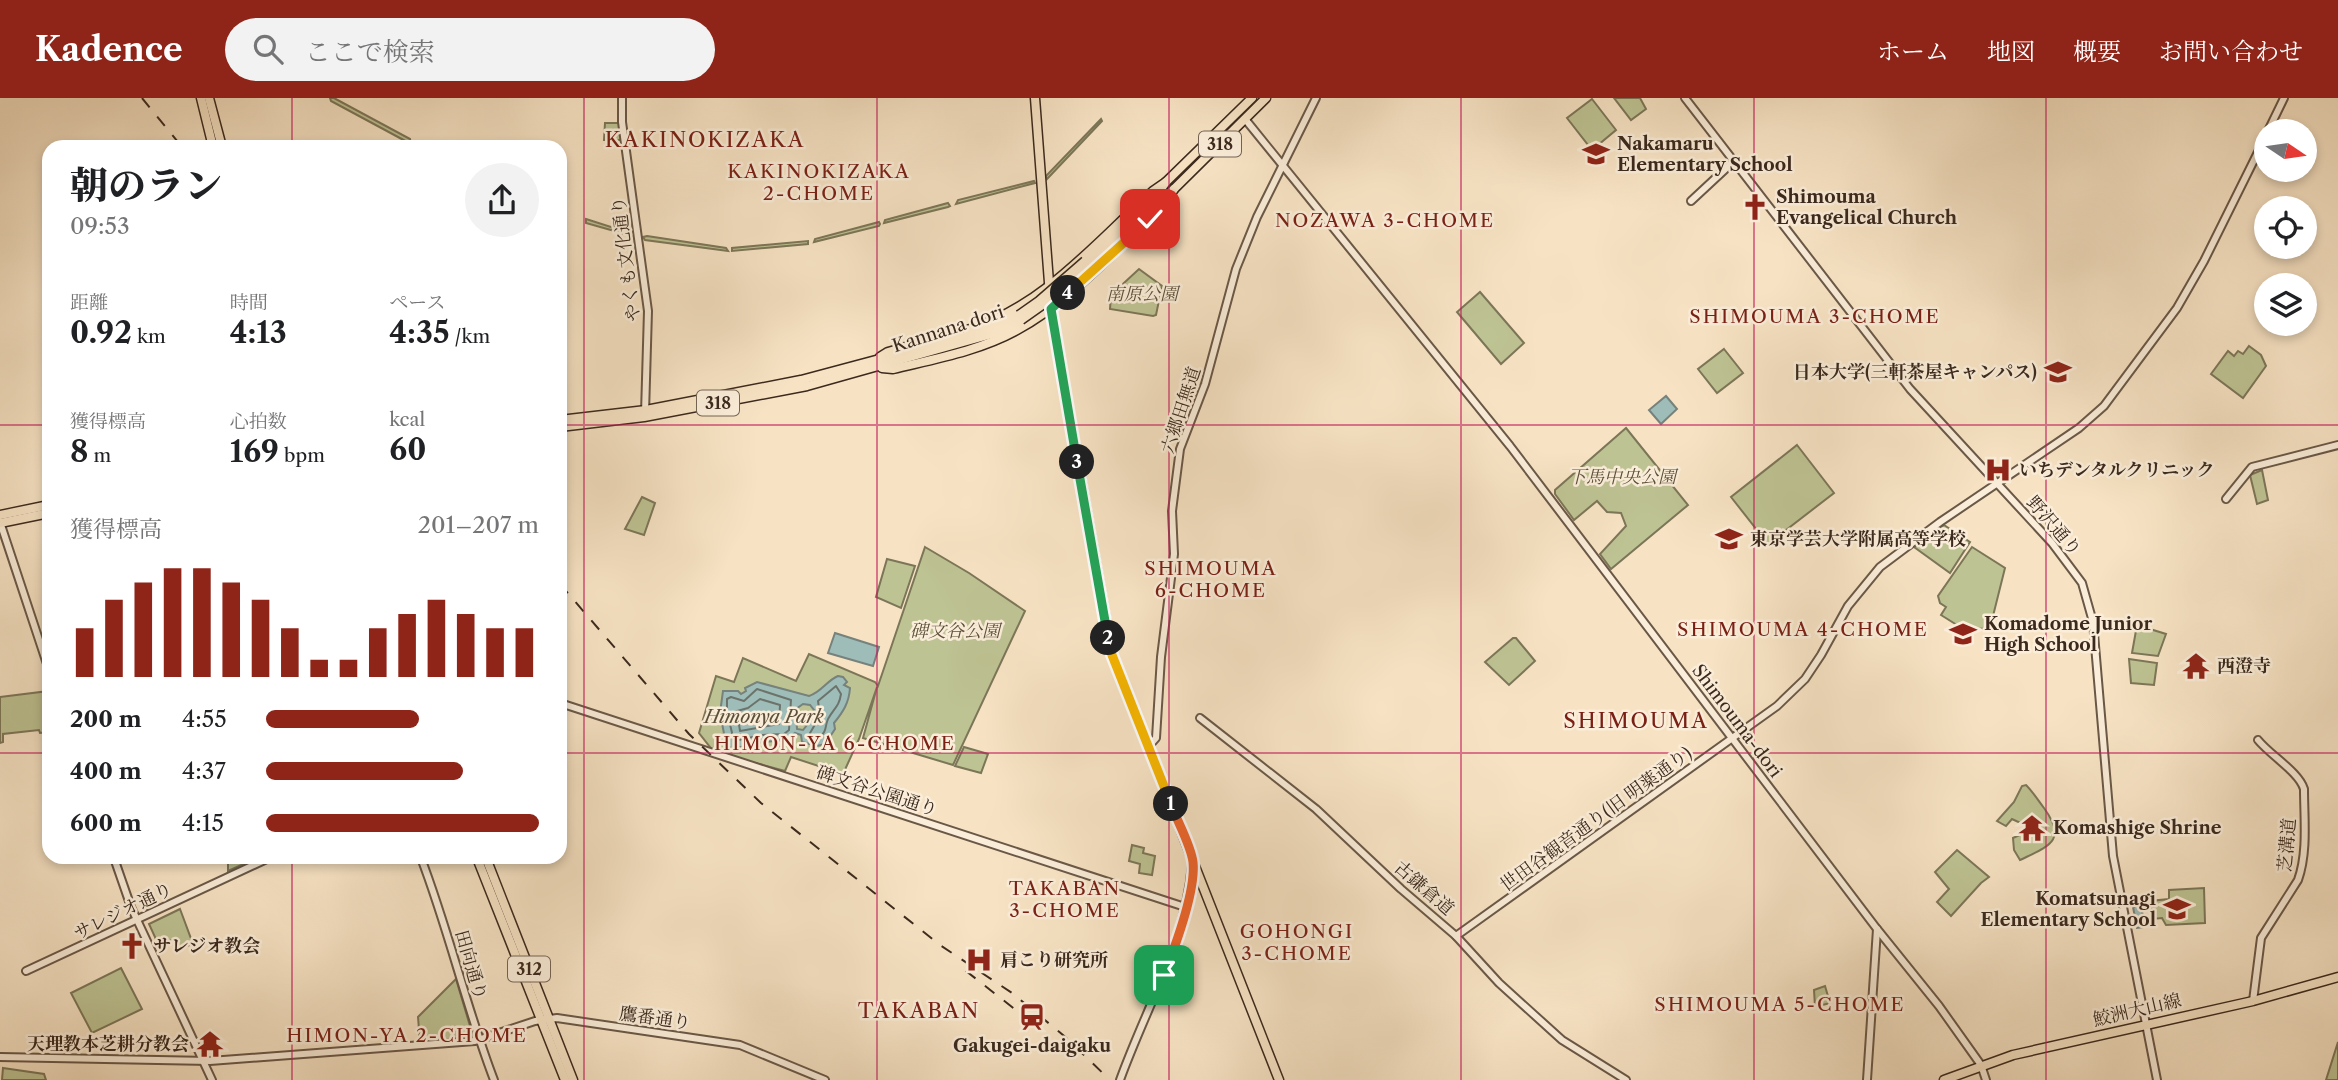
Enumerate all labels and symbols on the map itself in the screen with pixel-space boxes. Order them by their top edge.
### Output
north arrow [2254,119,2317,182]
district label: KAKINOKIZAKA [605,127,805,152]
road number: 318 [1199,132,1241,156]
place label: Nakamaru Elementary School [1617,133,1793,176]
school or university icon: Nakamaru Elementary School [1581,139,1611,169]
district label: KAKINOKIZAKA 2-CHOME [727,160,911,205]
place label: Shimouma Evangelical Church [1776,186,1958,229]
pin [1120,189,1180,249]
church icon: Shimouma Evangelical Church [1740,192,1770,222]
street label: やくも文化通り [607,195,645,323]
district label: NOZAWA 3-CHOME [1275,209,1495,232]
pin: 4 [1050,276,1086,310]
park label: 南原公園 [1106,283,1181,305]
street label: Kannana dori [889,300,1007,357]
district label: SHIMOUMA 3-CHOME [1689,305,1941,328]
school or university icon: 日本大学(三軒茶屋キャンパス) [2043,357,2073,387]
place label: 日本大学(三軒茶屋キャンパス) [1793,361,2037,383]
street label: 六郷田無道 [1157,364,1205,456]
road number: 318 [697,390,739,416]
pin: 3 [1060,444,1094,480]
hospital icon: いちデンタルクリニック [1983,455,2013,485]
place label: いちデンタルクリニック [2019,459,2214,481]
park label: 下馬中央公園 [1568,466,1679,488]
street label: 野沢通り [2022,492,2086,560]
school or university icon: 東京学芸大学附属高等学校 [1714,524,1744,554]
place label: 東京学芸大学附属高等学校 [1750,528,1966,550]
district label: SHIMOUMA 6-CHOME [1144,557,1278,602]
place label: Komadome Junior High School [1984,613,2152,656]
district label: SHIMOUMA 4-CHOME [1677,618,1929,641]
school or university icon: Komadome Junior High School [1948,619,1978,649]
park label: 碑文谷公園 [910,620,1003,642]
pin: 2 [1090,620,1126,656]
temple icon: 西澄寺 [2181,651,2211,681]
place label: 西澄寺 [2217,655,2271,677]
street label: Shimouma-dori [1687,660,1787,782]
park label: Himonya Park [702,706,824,728]
district label: SHIMOUMA [1563,708,1709,733]
district label: HIMON-YA 6-CHOME [714,732,956,755]
street label: 世田谷観音通り(旧 明薬通り) [1496,742,1696,896]
street label: 碑文谷公園通り [814,761,940,821]
pin: 1 [1154,786,1188,822]
temple icon: Komashige Shrine [2017,813,2047,843]
place label: Komashige Shrine [2053,817,2222,839]
street label: 芝溝道 [2274,817,2300,873]
street label: 古鎌倉道 [1390,856,1458,920]
district label: TAKABAN 3-CHOME [1009,877,1121,922]
street label: サレジオ通り [70,878,176,944]
place label: Komatsunagi Elementary School [1980,888,2157,931]
school or university icon: Komatsunagi Elementary School [2162,894,2192,924]
district label: GOHONGI 3-CHOME [1240,920,1354,965]
street label: 田向通り [451,927,491,1003]
church icon: サレジオ教会 [117,931,147,961]
place label: サレジオ教会 [153,935,260,957]
hospital icon: 肩こり研究所 [964,945,994,975]
pin [1134,945,1194,1005]
place label: 肩こり研究所 [1000,949,1108,971]
road number: 312 [508,956,550,982]
street label: 鮫洲大山線 [2091,989,2183,1031]
district label: SHIMOUMA 5-CHOME [1654,993,1906,1016]
district label: TAKABAN [858,998,980,1023]
street label: 鷹番通り [618,1002,692,1034]
station icon: Gakugei-daigaku [1017,1002,1047,1032]
district label: HIMON-YA 2-CHOME [286,1024,528,1047]
temple icon: 天理教本芝耕分教会 [195,1029,225,1059]
place label: 天理教本芝耕分教会 [27,1033,189,1055]
place label: Gakugei-daigaku [953,1035,1111,1057]

